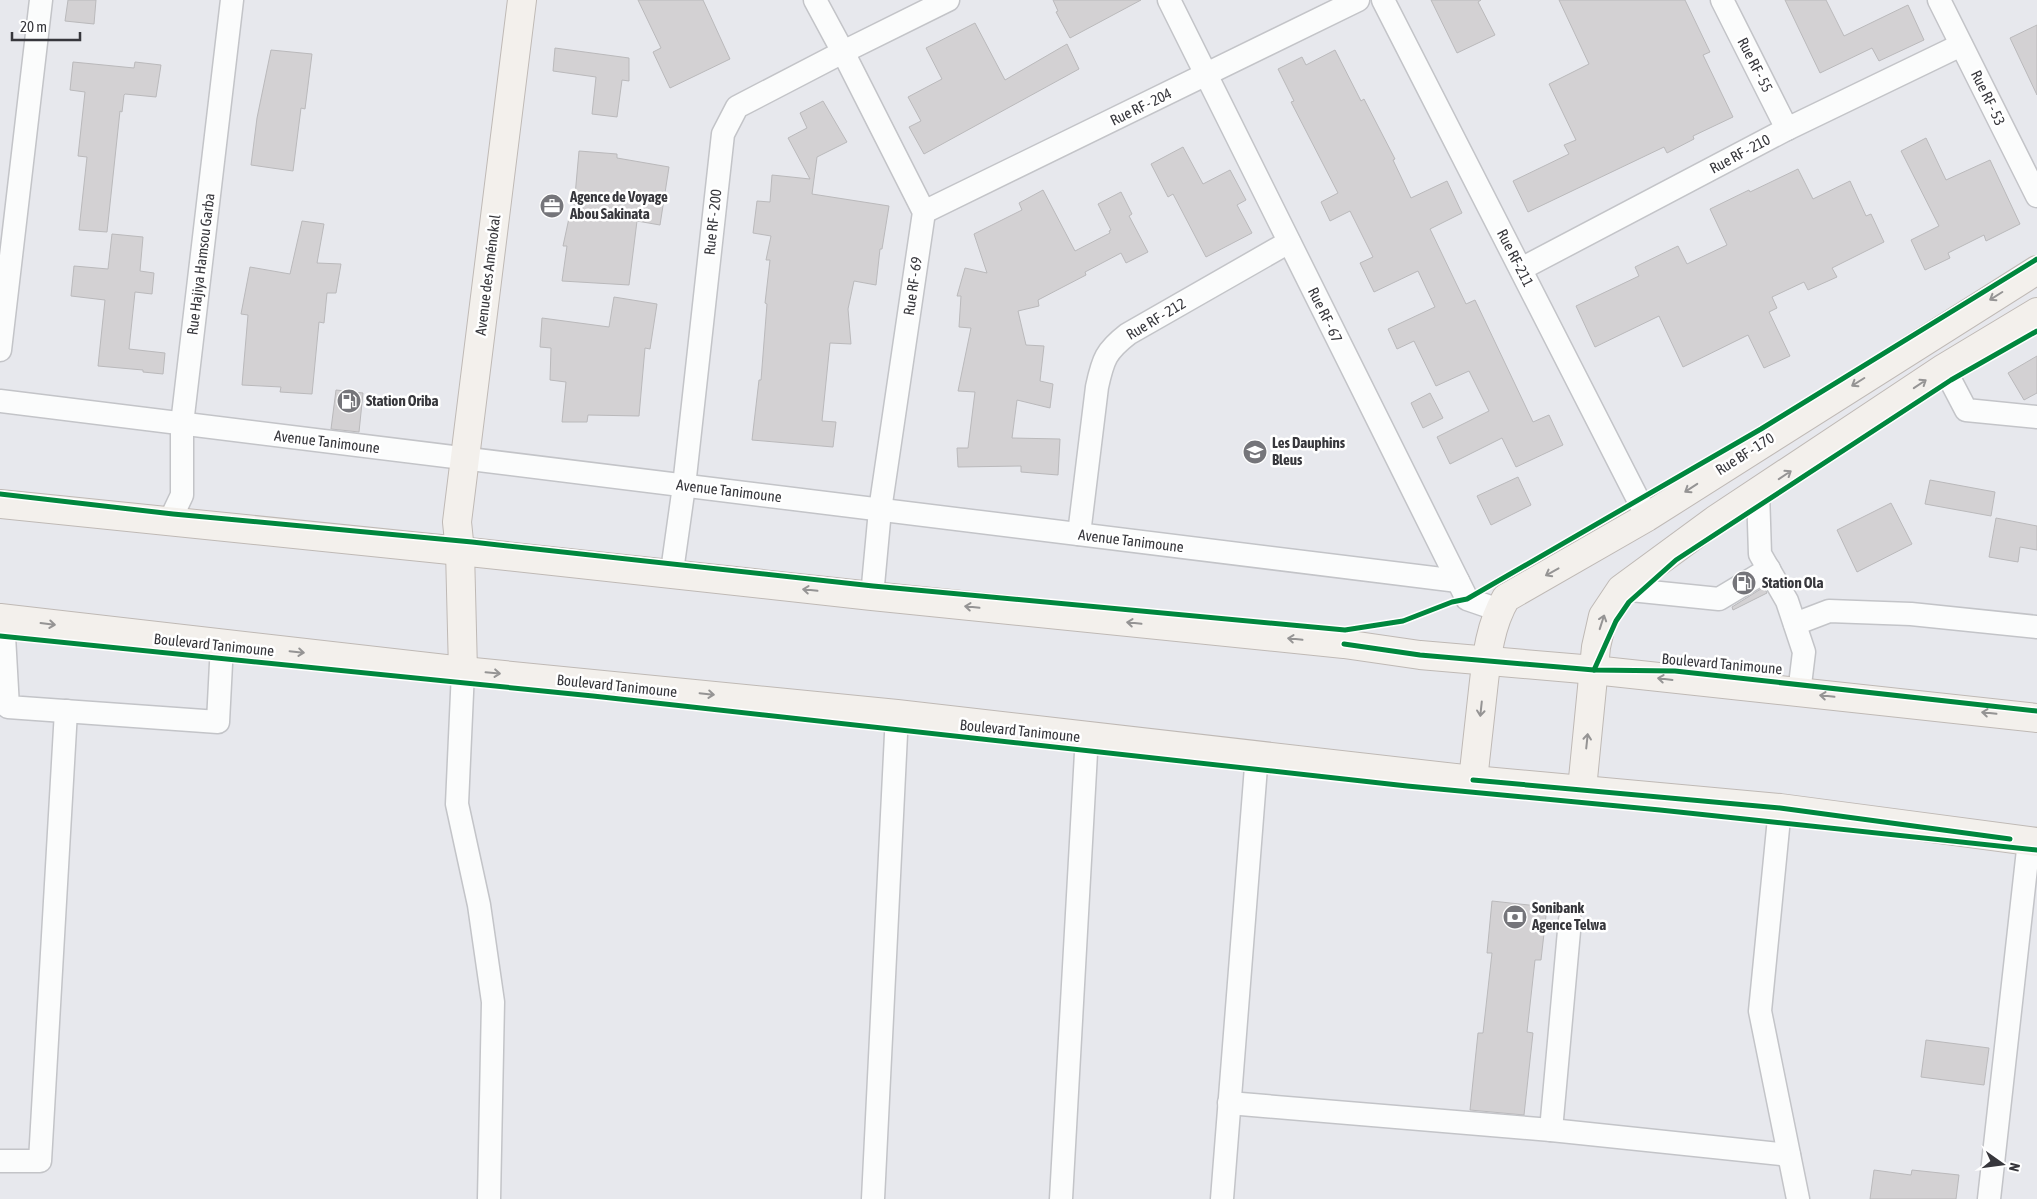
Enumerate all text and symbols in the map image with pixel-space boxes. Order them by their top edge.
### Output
scale bar [12,10,80,42]
text: 20 m [20,18,47,35]
street label: Rue RF - 55 [1734,35,1776,95]
street label: Rue RF - 53 [1968,67,2009,128]
street label: Rue RF - 204 [1107,84,1174,129]
street label: Rue RF - 210 [1707,131,1773,177]
place label: Agence de Voyage Abou Sakinata [569,188,668,222]
street label: Rue RF - 200 [701,188,724,256]
street label: Rue Hajiya Hamsou Garba [183,192,218,336]
office icon: Agence de Voyage Abou Sakinata [539,193,565,219]
street label: Avenue des Aménokal [472,213,503,336]
street label: Rue RF-211 [1494,226,1537,289]
street label: Rue RF - 69 [900,255,925,316]
street label: Rue RF - 67 [1305,284,1346,345]
one-way arrow [1989,291,2003,301]
street label: Rue RF - 212 [1123,294,1188,343]
one-way arrow [1852,378,1866,388]
one-way arrow [1913,379,1927,389]
fuel station icon: Station Oriba [336,388,362,414]
place label: Station Oriba [366,392,438,409]
street label: Avenue Tanimoune [273,427,381,456]
street label: Rue BF - 170 [1712,429,1777,478]
place label: Les Dauphins Bleus [1272,434,1346,468]
school or university icon: Les Dauphins Bleus [1242,439,1268,465]
one-way arrow [1778,469,1792,480]
street label: Avenue Tanimoune [675,476,783,505]
one-way arrow [1685,483,1699,493]
street label: Avenue Tanimoune [1077,526,1185,555]
one-way arrow [1545,567,1560,577]
fuel station icon: Station Ola [1731,570,1757,596]
place label: Station Ola [1762,574,1823,591]
one-way arrow [803,585,819,595]
one-way arrow [964,602,980,611]
one-way arrow [1597,615,1607,631]
one-way arrow [1126,618,1142,628]
one-way arrow [40,619,56,629]
street label: Boulevard Tanimoune [153,630,275,659]
one-way arrow [1288,635,1304,644]
one-way arrow [288,647,304,657]
street label: Boulevard Tanimoune [1661,650,1783,677]
one-way arrow [485,669,501,678]
street label: Boulevard Tanimoune [556,671,678,700]
one-way arrow [1658,674,1674,684]
one-way arrow [699,689,715,699]
one-way arrow [1819,691,1835,701]
one-way arrow [1476,700,1486,716]
one-way arrow [1981,708,1997,718]
street label: Boulevard Tanimoune [959,716,1081,745]
one-way arrow [1582,733,1592,749]
place label: Sonibank Agence Telwa [1531,899,1606,933]
bank icon: Sonibank Agence Telwa [1502,904,1528,930]
north arrow [1977,1139,2027,1189]
text: N [2006,1161,2023,1173]

